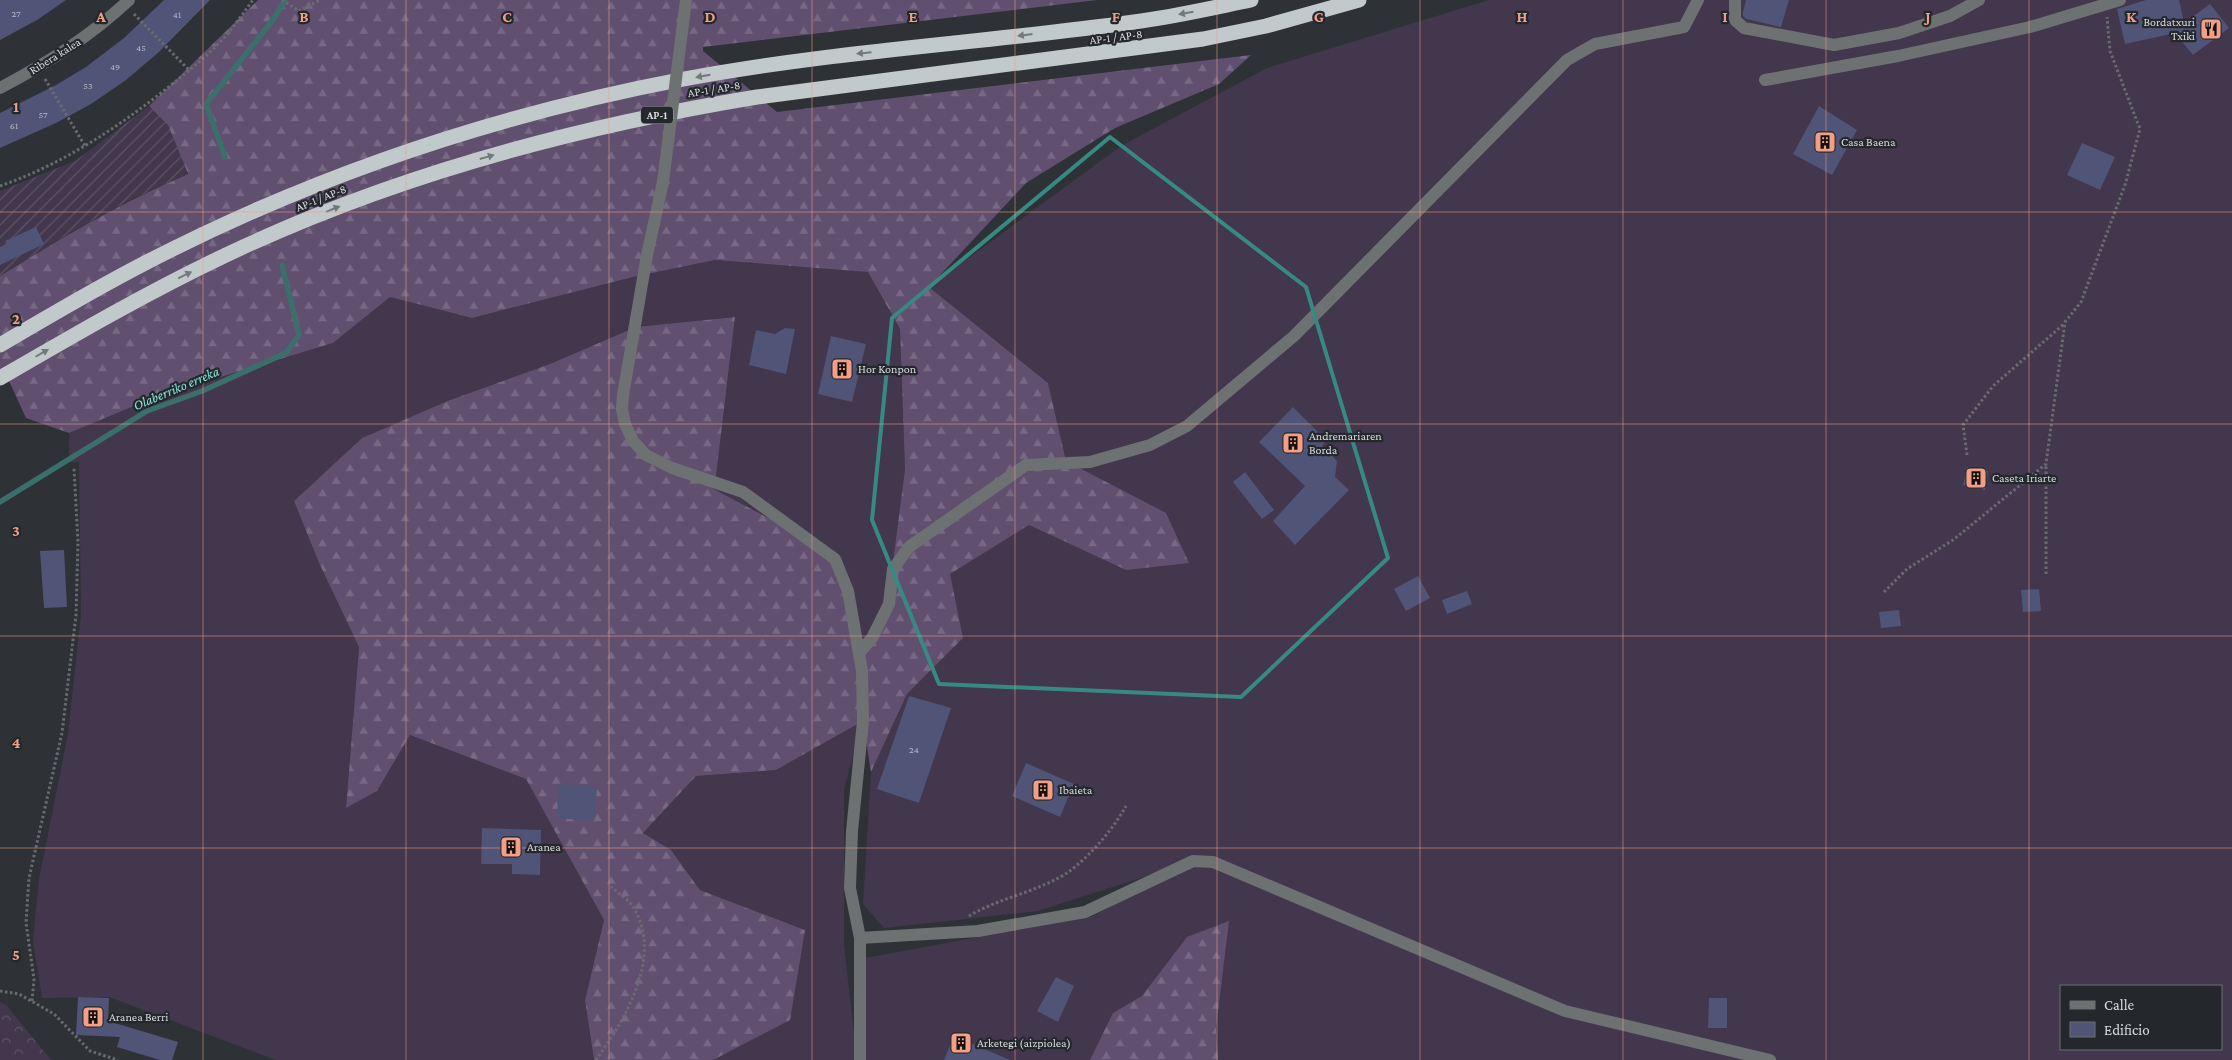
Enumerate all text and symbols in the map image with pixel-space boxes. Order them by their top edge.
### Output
house number: 27 [11,8,21,19]
text: A [95,8,106,25]
text: B [299,8,309,25]
text: C [502,8,512,25]
text: D [704,8,716,25]
text: E [908,8,918,25]
text: F [1112,8,1121,25]
text: G [1314,8,1324,25]
text: H [1517,8,1528,25]
text: I [1722,8,1728,25]
text: J [1923,8,1931,25]
text: K [2126,8,2137,25]
house number: 41 [173,9,181,20]
one-way arrow [1178,9,1194,17]
place label: Bordatxuri Txiki [2143,15,2195,43]
restaurant icon: Bordatxuri Txiki [2199,17,2223,41]
street label: AP-1 / AP-8 [1089,27,1143,47]
one-way arrow [1017,31,1033,39]
street label: Ribera kalea [27,34,84,77]
house number: 45 [136,42,146,53]
one-way arrow [855,49,871,57]
house number: 49 [110,61,120,72]
one-way arrow [694,72,710,80]
street label: AP-1 / AP-8 [687,78,741,100]
house number: 53 [83,80,93,91]
text: 1 [13,98,19,115]
road number: AP-1 [641,106,673,124]
house number: 57 [38,109,48,120]
house number: 61 [10,120,18,131]
building icon: Casa Baena [1813,130,1837,154]
place label: Casa Baena [1841,135,1896,149]
one-way arrow [479,152,494,160]
street label: AP-1 / AP-8 [294,182,348,214]
one-way arrow [326,205,340,213]
one-way arrow [177,271,192,280]
text: 2 [12,310,20,327]
one-way arrow [36,349,49,358]
building icon: Hor Konpon [830,357,854,381]
place label: Hor Konpon [858,362,917,376]
water label: Olaberriko erreka [131,363,222,413]
place label: Andremariaren Borda [1309,429,1382,457]
building icon: Andremariaren Borda [1281,431,1305,455]
building icon: Caseta Iriarte [1964,466,1988,490]
place label: Caseta Iriarte [1992,471,2056,485]
text: 3 [12,522,20,539]
text: 4 [12,734,21,751]
house number: 24 [909,744,919,755]
building icon: Ibaieta [1031,778,1055,802]
place label: Ibaieta [1059,783,1093,797]
building icon: Aranea [499,835,523,859]
place label: Aranea [527,840,561,854]
text: 5 [12,946,20,963]
legend [2060,985,2222,1050]
text: Calle [2104,997,2135,1013]
building icon: Aranea Berri [81,1005,105,1029]
place label: Aranea Berri [109,1010,168,1024]
text: Edificio [2104,1022,2150,1038]
building icon: Arketegi (aizpiolea) [949,1031,973,1055]
place label: Arketegi (aizpiolea) [977,1036,1071,1050]

